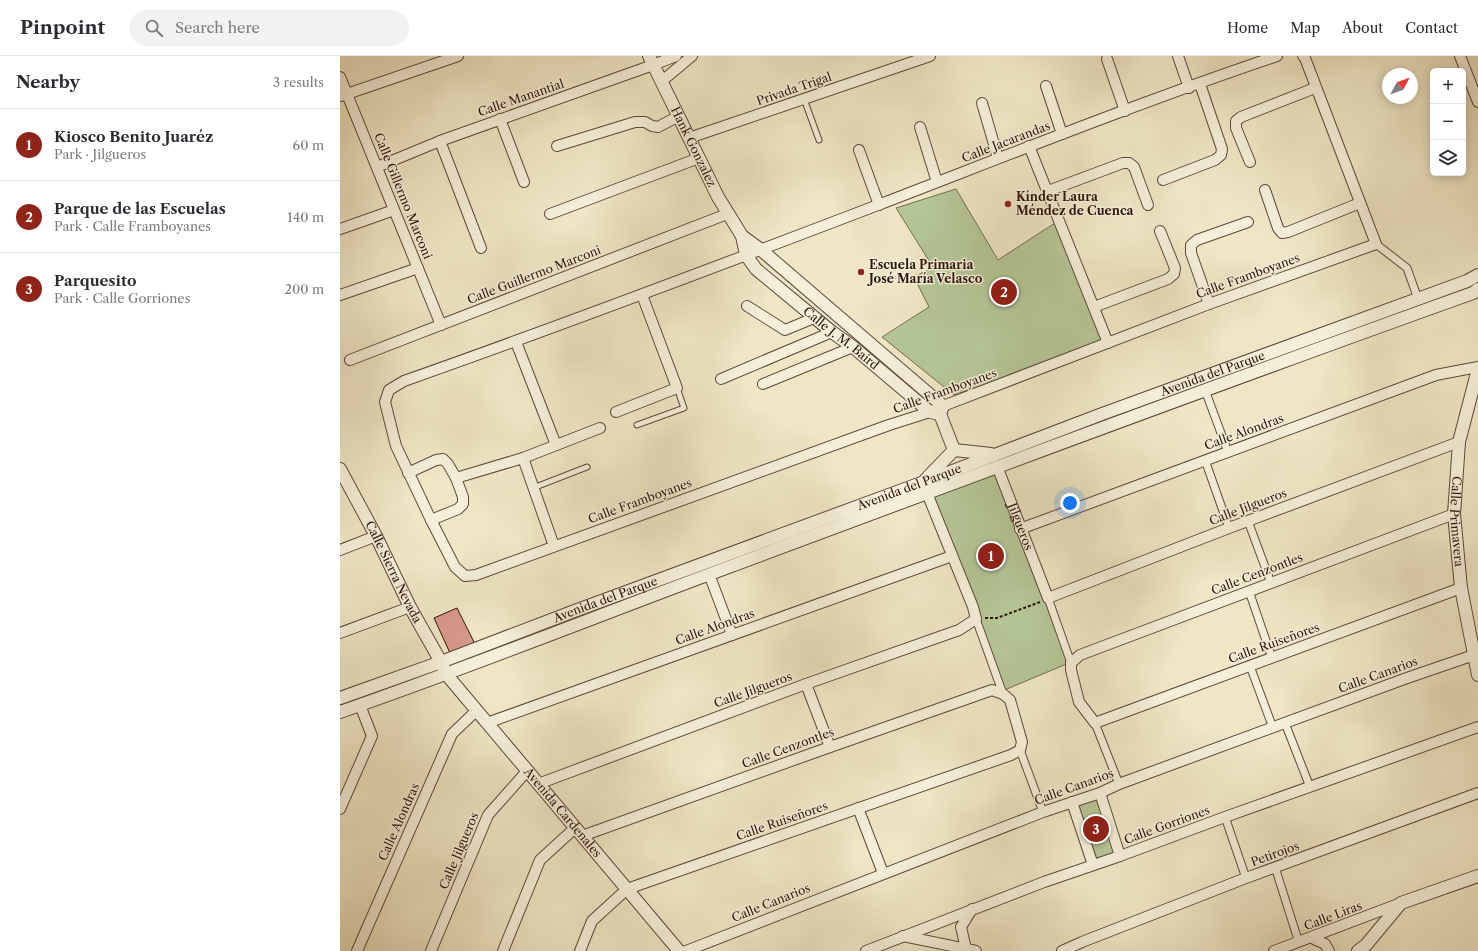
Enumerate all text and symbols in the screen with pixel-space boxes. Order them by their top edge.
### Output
search box [129,10,409,46]
text: Pinpoint [20,16,105,39]
icon: search [143,17,165,39]
text: Search here [175,18,260,37]
text: Home [1227,19,1268,37]
text: Map [1290,19,1320,37]
text: About [1342,19,1383,37]
text: Contact [1405,19,1458,37]
north arrow [1382,68,1418,104]
map controls [1430,68,1466,176]
button: + [1430,68,1466,104]
street label: Privada Trigal [754,69,834,108]
text: Nearby [16,72,80,92]
text: 3 results [273,74,324,90]
street label: Calle Manantial [476,76,566,119]
street label: Hank Gonzalez [668,104,720,189]
button: − [1430,104,1466,140]
street label: Calle Jacarandas [960,118,1052,165]
text: Kiosco Benito Juaréz [54,127,213,146]
street label: Calle Gillermo Marconi [371,131,436,261]
text: 1 [26,137,32,153]
text: 60 m [293,137,324,153]
button: layers [1430,140,1466,176]
text: Park · Jilgueros [54,146,146,162]
place label: Kínder Laura Méndez de Cuenca [1016,189,1135,218]
text: Parque de las Escuelas [54,199,226,218]
marker: Kínder Laura Méndez de Cuenca [1003,199,1013,209]
text: 2 [25,209,33,225]
text: 140 m [287,209,324,225]
text: Park · Calle Framboyanes [54,218,211,234]
street label: Calle Guillermo Marconi [465,242,603,307]
street label: Calle Framboyanes [1194,250,1302,301]
place label: Escuela Primaria José María Velasco [867,257,983,286]
marker: Escuela Primaria José María Velasco [856,267,866,277]
text: Parquesito [54,271,136,290]
pin: 2 [991,277,1017,307]
text: 3 [25,281,33,297]
text: 200 m [284,281,324,297]
text: Park · Calle Gorriones [54,290,190,306]
street label: Calle J. M. Baird [800,303,883,373]
street label: Avenida del Parque [1157,347,1267,399]
street label: Calle Framboyanes [891,365,999,416]
street label: Calle Alondras [1202,410,1286,453]
street label: Avenida del Parque [854,460,964,513]
street label: Calle Framboyanes [586,475,694,526]
street label: Calle Primavera [1447,476,1467,568]
street label: Calle Jilgueros [1207,485,1289,528]
your location [1060,493,1080,513]
street label: Jilgueros [1004,499,1037,552]
street label: Calle Sierra Nevada [362,518,426,626]
pin: 1 [978,541,1004,571]
street label: Calle Cenzontles [1209,549,1305,598]
street label: Avenida del Parque [550,573,660,626]
street label: Calle Alondras [673,605,757,648]
street label: Calle Ruiseñores [1226,619,1321,666]
street label: Calle Canarios [1336,653,1420,696]
street label: Calle Jilgueros [712,668,794,711]
street label: Calle Cenzontles [740,724,836,771]
street label: Avenida Cardenales [520,763,605,860]
street label: Calle Canarios [1032,765,1116,808]
street label: Calle Alondras [375,781,422,863]
street label: Calle Ruiseñores [734,798,830,843]
street label: Calle Gorriones [1122,802,1212,847]
street label: Calle Jilgueros [436,810,481,891]
pin: 3 [1083,814,1109,844]
street label: Petirojos [1249,838,1301,869]
street label: Calle Canarios [729,880,812,925]
street label: Calle Liras [1302,898,1364,933]

